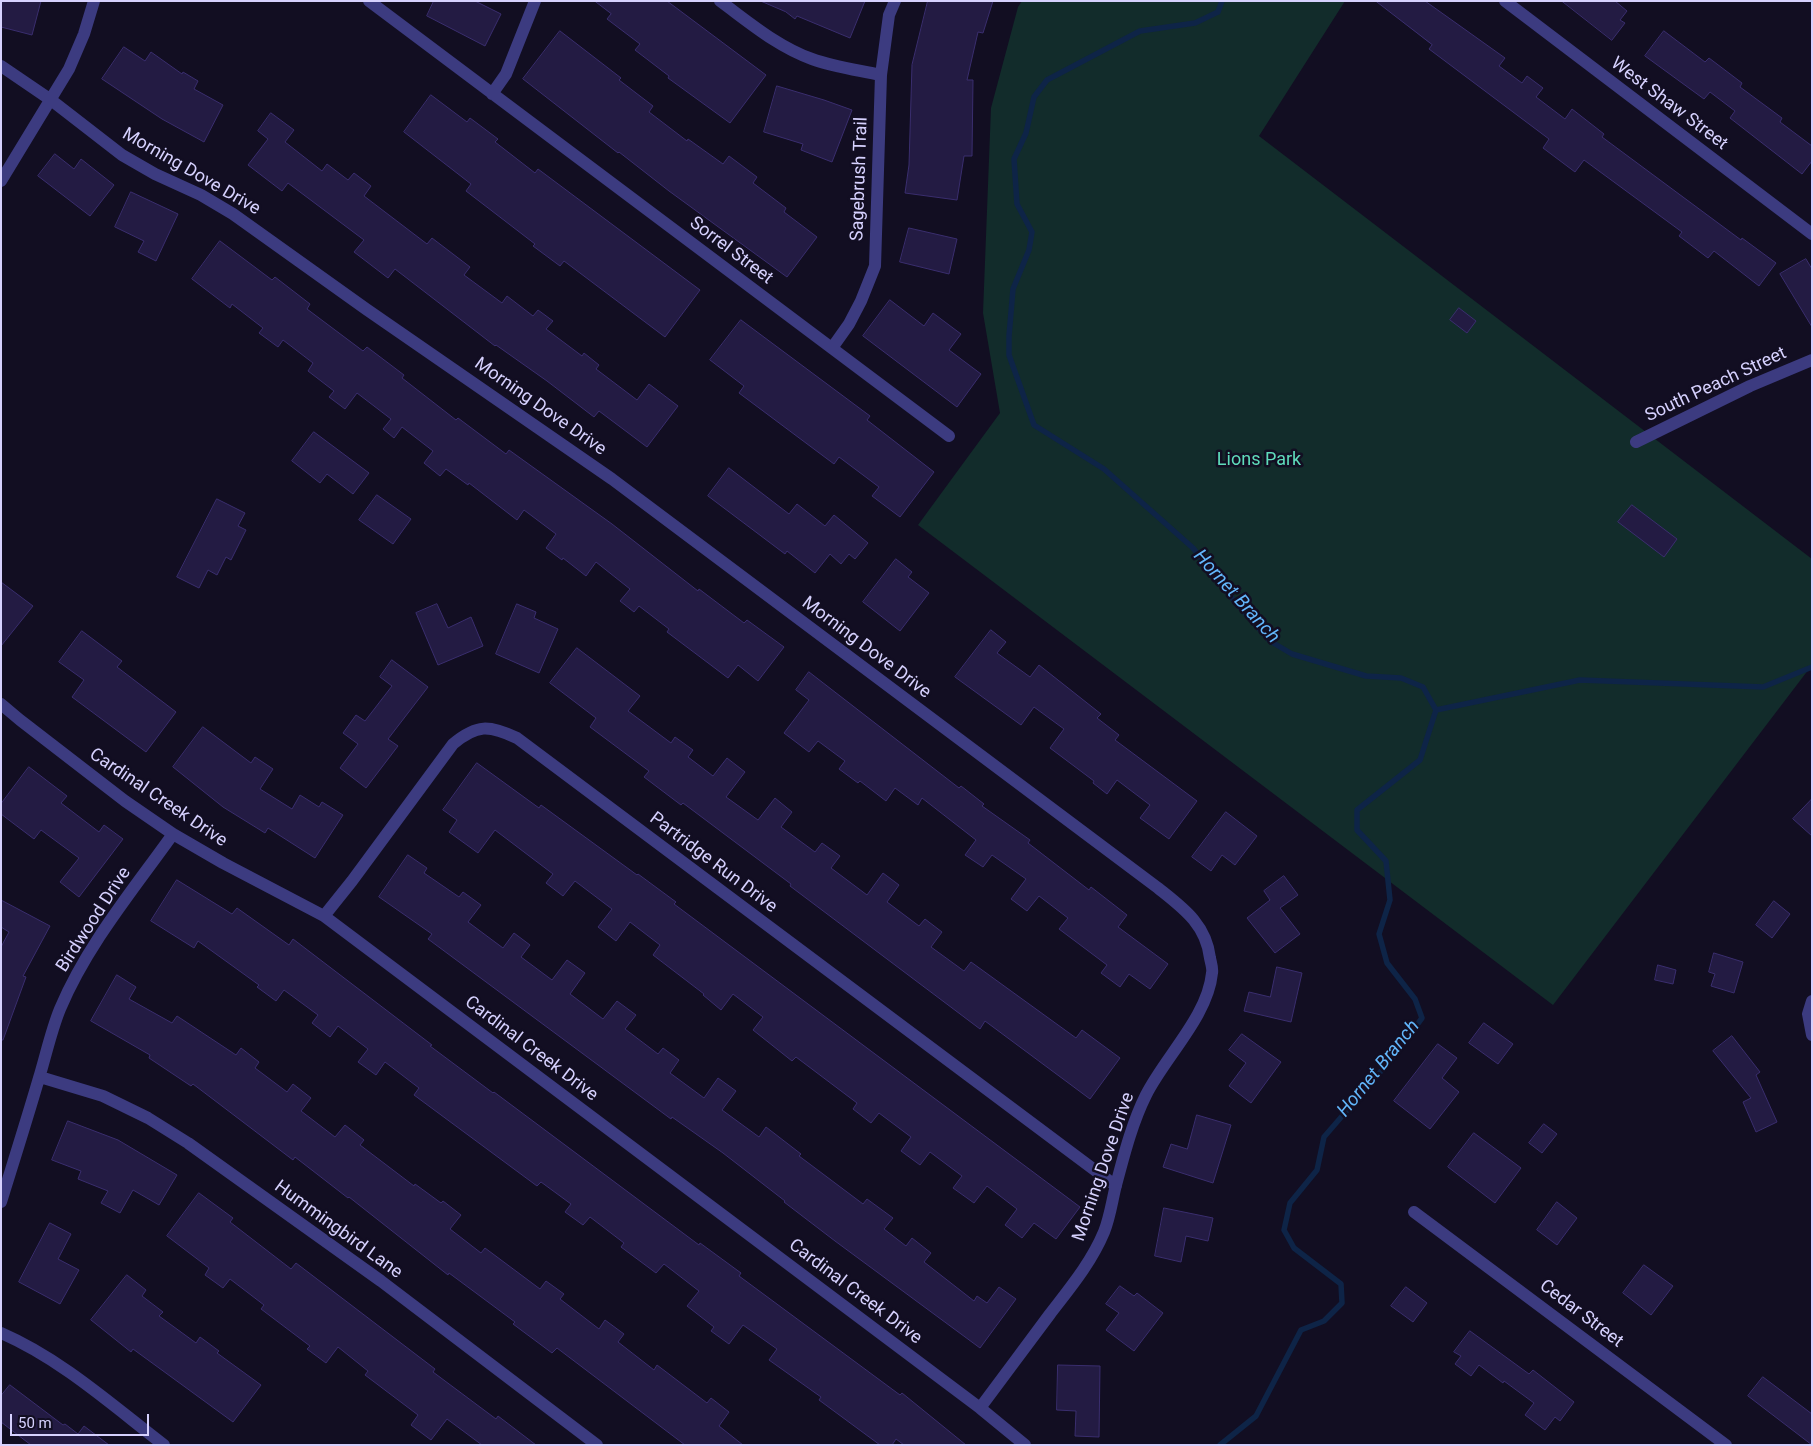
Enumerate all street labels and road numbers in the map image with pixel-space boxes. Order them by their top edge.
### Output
street label: West Shaw Street [1606,53,1732,155]
street label: Sagebrush Trail [847,117,873,241]
street label: Morning Dove Drive [118,124,264,220]
street label: Sorrel Street [685,213,777,289]
street label: South Peach Street [1642,343,1790,427]
street label: Morning Dove Drive [470,353,610,461]
street label: Morning Dove Drive [797,592,935,704]
street label: Cardinal Creek Drive [85,744,231,852]
street label: Partridge Run Drive [645,808,781,918]
street label: Birdwood Drive [52,863,136,977]
street label: Cardinal Creek Drive [460,992,602,1106]
street label: Morning Dove Drive [1068,1090,1140,1244]
street label: Hummingbird Lane [270,1176,406,1284]
street label: Cardinal Creek Drive [784,1235,926,1349]
street label: Cedar Street [1535,1276,1627,1352]

